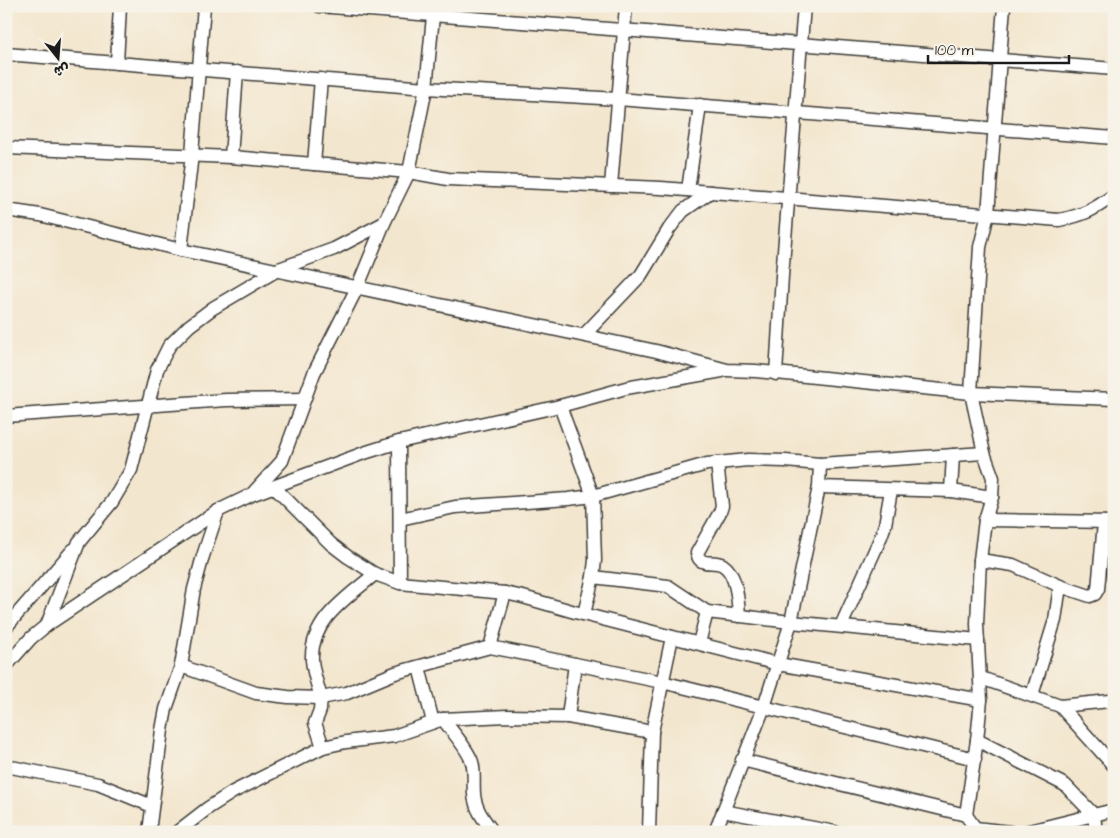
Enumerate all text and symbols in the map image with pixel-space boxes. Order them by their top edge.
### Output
north arrow [32,32,82,82]
scale bar [928,32,1069,64]
text: 100 m [935,40,974,61]
text: ش [51,58,72,81]

